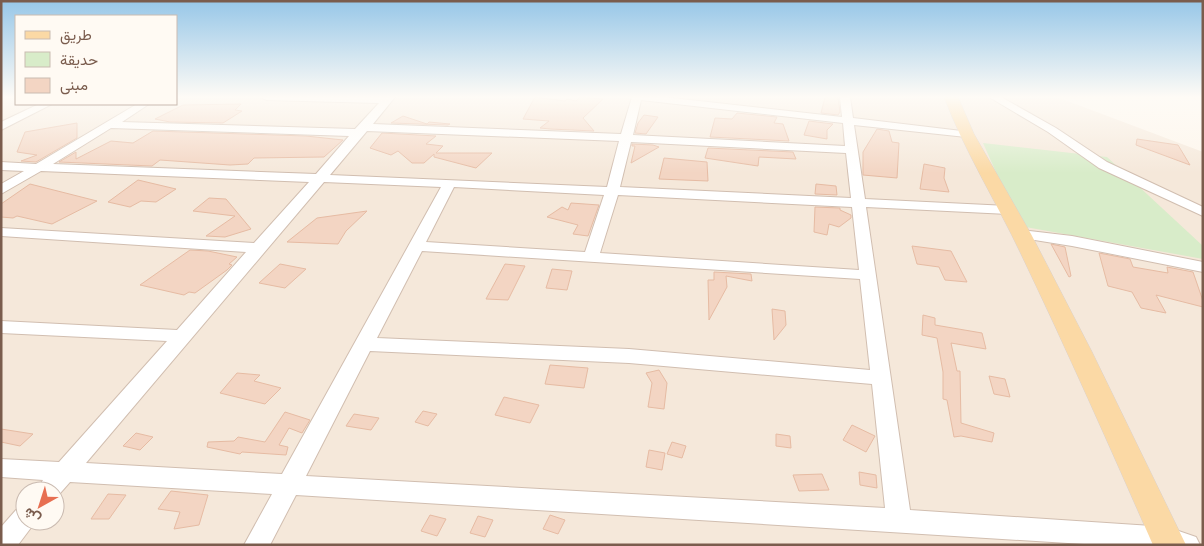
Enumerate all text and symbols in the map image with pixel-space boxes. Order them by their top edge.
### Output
legend [15,15,178,105]
text: طريق [60,24,92,46]
text: حديقة [60,49,98,71]
text: مبنى [60,74,88,96]
north arrow [15,481,65,531]
text: ش [19,503,45,529]

